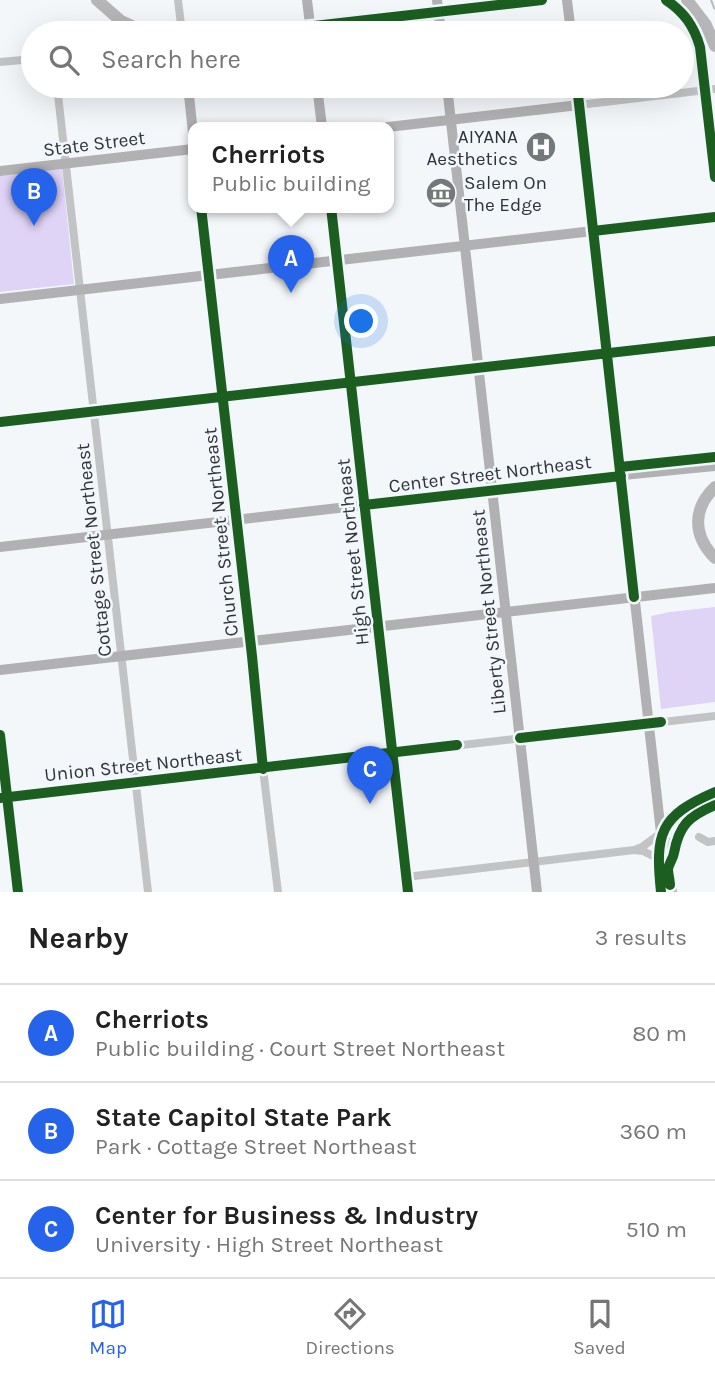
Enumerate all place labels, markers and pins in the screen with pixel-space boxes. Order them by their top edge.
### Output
place label: AIYANA Aesthetics [426,126,518,170]
hospital icon: AIYANA Aesthetics [524,130,558,164]
pin: B [11,168,57,226]
place label: Salem On The Edge [464,172,547,216]
museum icon: Salem On The Edge [424,176,458,210]
pin: A [268,235,314,293]
pin: C [347,746,393,804]

